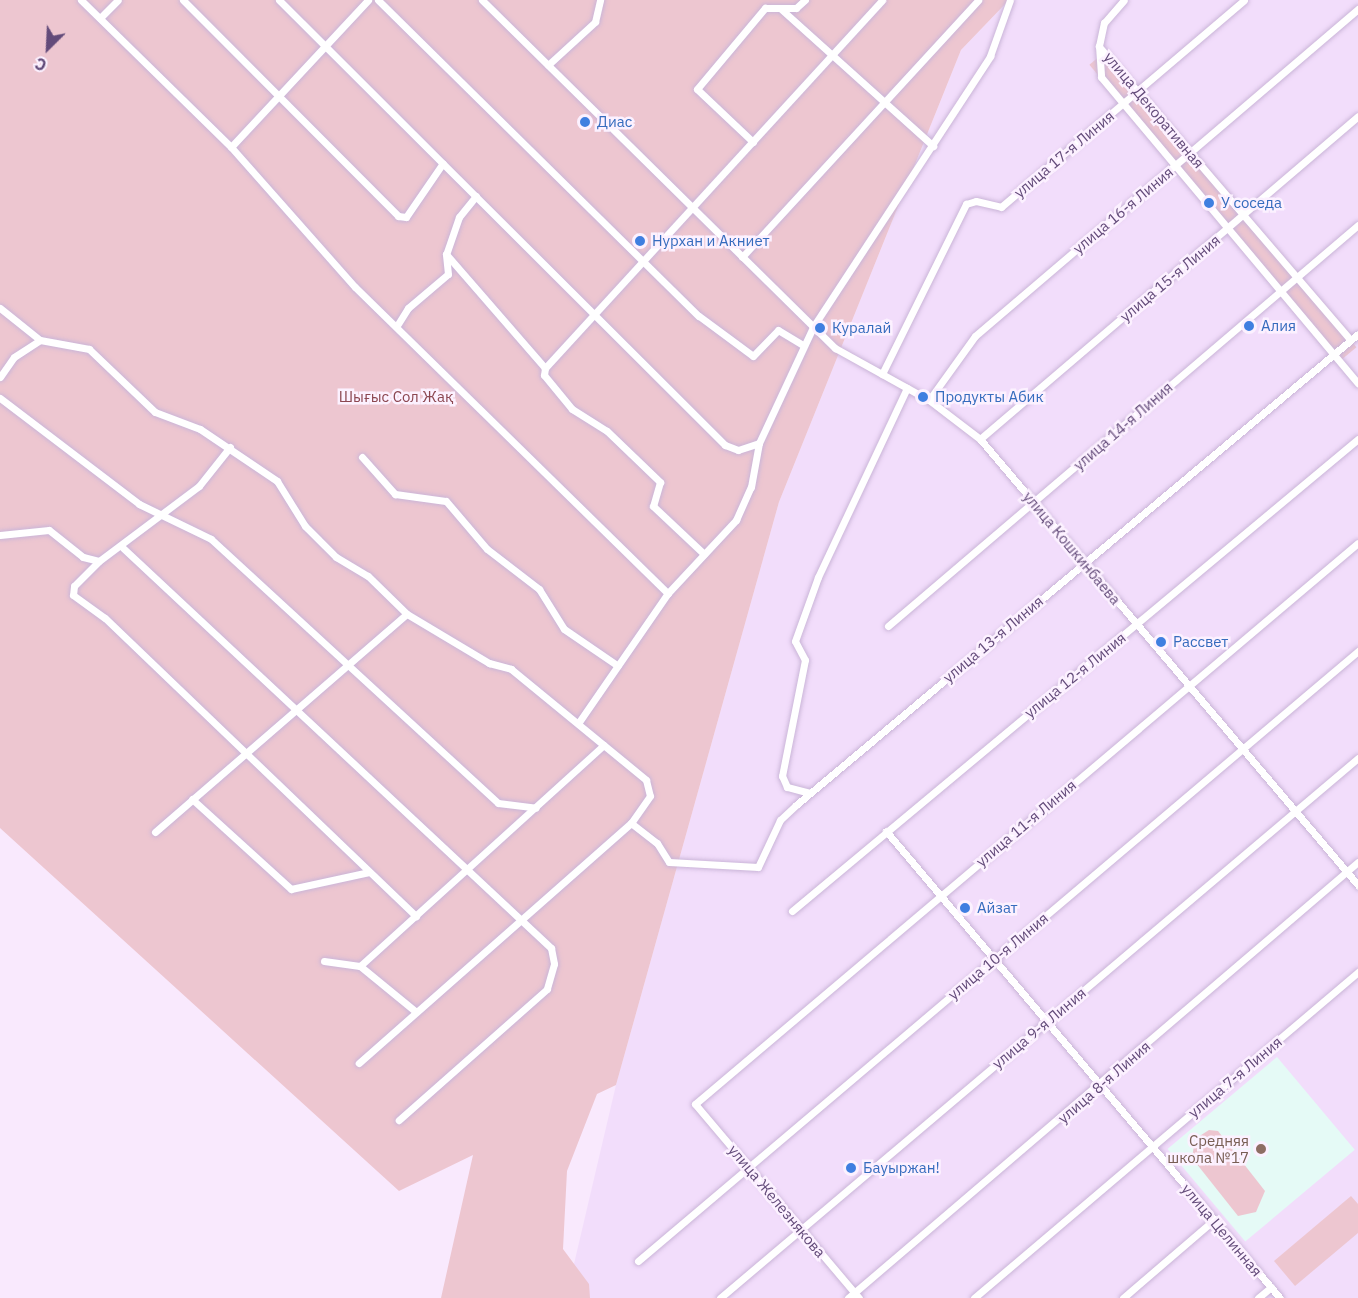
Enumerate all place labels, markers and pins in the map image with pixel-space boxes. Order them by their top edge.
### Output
place label: Диас [597,113,632,131]
marker: Диас [578,115,592,129]
place label: У соседа [1221,194,1282,212]
marker: У соседа [1202,196,1216,210]
place label: Нурхан и Акниет [652,232,770,250]
marker: Нурхан и Акниет [633,234,647,248]
place label: Алия [1261,317,1296,335]
place label: Куралай [832,319,891,337]
marker: Алия [1242,319,1256,333]
marker: Куралай [813,321,827,335]
place label: Продукты Абик [935,388,1044,406]
marker: Продукты Абик [916,390,930,404]
place label: Рассвет [1173,633,1228,651]
marker: Рассвет [1154,635,1168,649]
place label: Айзат [977,899,1018,917]
marker: Айзат [958,901,972,915]
place label: Средняя школа №17 [1167,1131,1249,1166]
marker: Средняя школа №17 [1254,1142,1268,1156]
place label: Бауыржан! [863,1159,940,1177]
marker: Бауыржан! [844,1161,858,1175]

